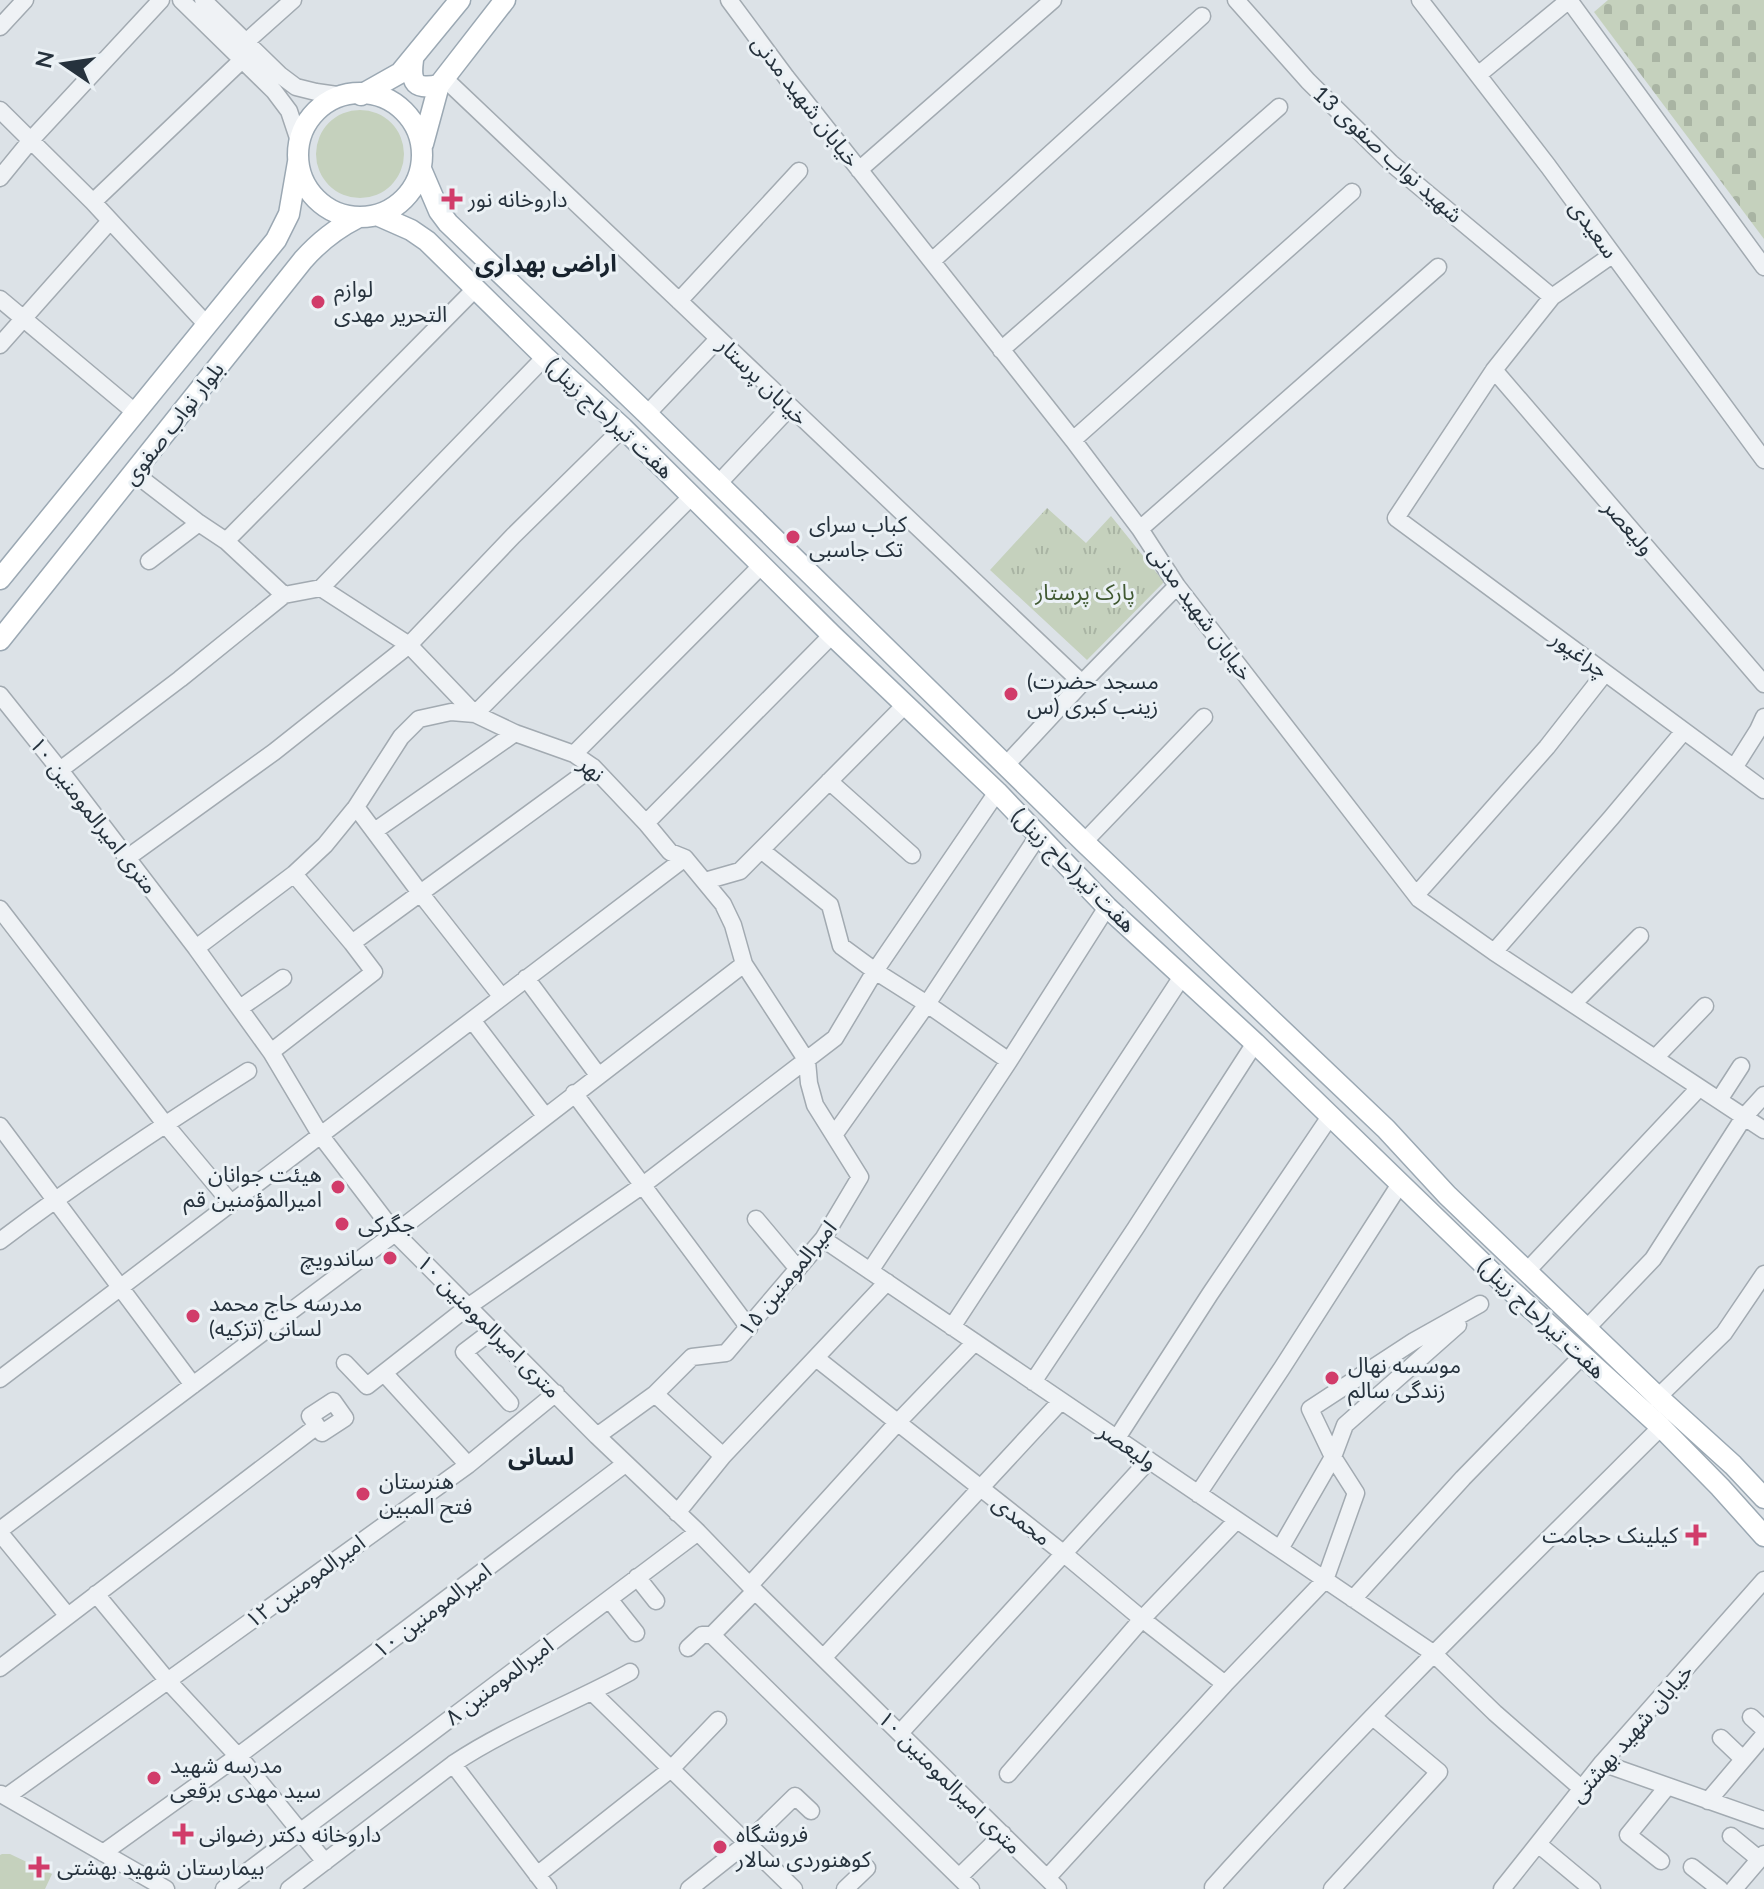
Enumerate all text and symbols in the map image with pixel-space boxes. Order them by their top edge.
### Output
north arrow [24,24,104,104]
street label: خیابان شهید مدنی [747,29,866,172]
text: N [29,48,59,71]
street label: شهید نواب صفوی 13 [1308,79,1469,228]
place label: داروخانه نور [467,185,568,213]
marker: داروخانه نور [443,190,461,208]
street label: سعیدی [1564,194,1625,263]
district label: اراضی بهداری [475,248,617,278]
place label: لوازم التحریر مهدی [334,275,447,327]
marker: لوازم التحریر مهدی [309,293,327,311]
street label: خیابان پرستار [710,330,814,432]
street label: هفت تیر(حاج زینل) [538,351,680,487]
street label: بلوار نواب صفوی [116,356,230,490]
street label: ولیعصر [1597,493,1661,560]
place label: کباب سرای تک جاسبی [809,510,908,562]
marker: کباب سرای تک جاسبی [784,528,802,546]
street label: خیابان شهید مدنی [1143,540,1259,685]
park label: پارک پرستار [1034,578,1135,607]
street label: چراغپور [1544,623,1614,685]
place label: (مسجد حضرت زینب کبری (س [1027,667,1159,720]
marker: (مسجد حضرت زینب کبری (س [1002,685,1020,703]
street label: ۱۰ متری امیرالمومنین [25,731,164,899]
street label: نهر [573,749,611,787]
street label: هفت تیر(حاج زینل) [1004,802,1142,940]
place label: هیئت جوانان امیرالمؤمنین قم [184,1160,322,1216]
marker: هیئت جوانان امیرالمؤمنین قم [329,1178,347,1196]
place label: جگرکی [358,1210,415,1237]
street label: امیرالمومنین ۱۵ [732,1214,842,1341]
marker: جگرکی [333,1215,351,1233]
place label: ساندویچ [300,1244,374,1275]
street label: ۱۰ متری امیرالمومنین [412,1248,567,1403]
marker: ساندویچ [381,1249,399,1267]
street label: هفت تیر(حاج زینل) [1470,1251,1612,1387]
place label: مدرسه حاج محمد لسانی (تزکیه) [209,1289,362,1341]
marker: مدرسه حاج محمد لسانی (تزکیه) [184,1307,202,1325]
place label: موسسه نهال زندگی سالم [1348,1351,1461,1407]
marker: موسسه نهال زندگی سالم [1323,1369,1341,1387]
street label: ولیعصر [1093,1416,1163,1475]
district label: لسانی [508,1441,574,1471]
place label: هنرستان فتح المبین [379,1467,472,1523]
marker: هنرستان فتح المبین [354,1485,372,1503]
street label: محمدی [988,1488,1057,1551]
place label: کیلینک حجامت [1542,1521,1679,1548]
marker: کیلینک حجامت [1685,1524,1707,1546]
street label: امیرالمومنین ۱۲ [240,1528,370,1633]
street label: امیرالمومنین ۱۰ [367,1556,496,1663]
street label: امیرالمومنین ۸ [439,1631,558,1730]
street label: خیابان شهید بهشتی [1563,1658,1698,1807]
street label: ۱۰ متری امیرالمومنین [873,1704,1028,1859]
place label: مدرسه شهید سید مهدی برقعی [170,1751,321,1803]
marker: مدرسه شهید سید مهدی برقعی [145,1769,163,1787]
place label: داروخانه دکتر رضوانی [199,1820,381,1848]
place label: فروشگاه کوهنوردی سالار [735,1820,872,1873]
marker: داروخانه دکتر رضوانی [174,1825,192,1843]
marker: فروشگاه کوهنوردی سالار [711,1838,729,1856]
place label: بیمارستان شهید بهشتی [57,1853,264,1881]
marker: بیمارستان شهید بهشتی [28,1856,50,1878]

